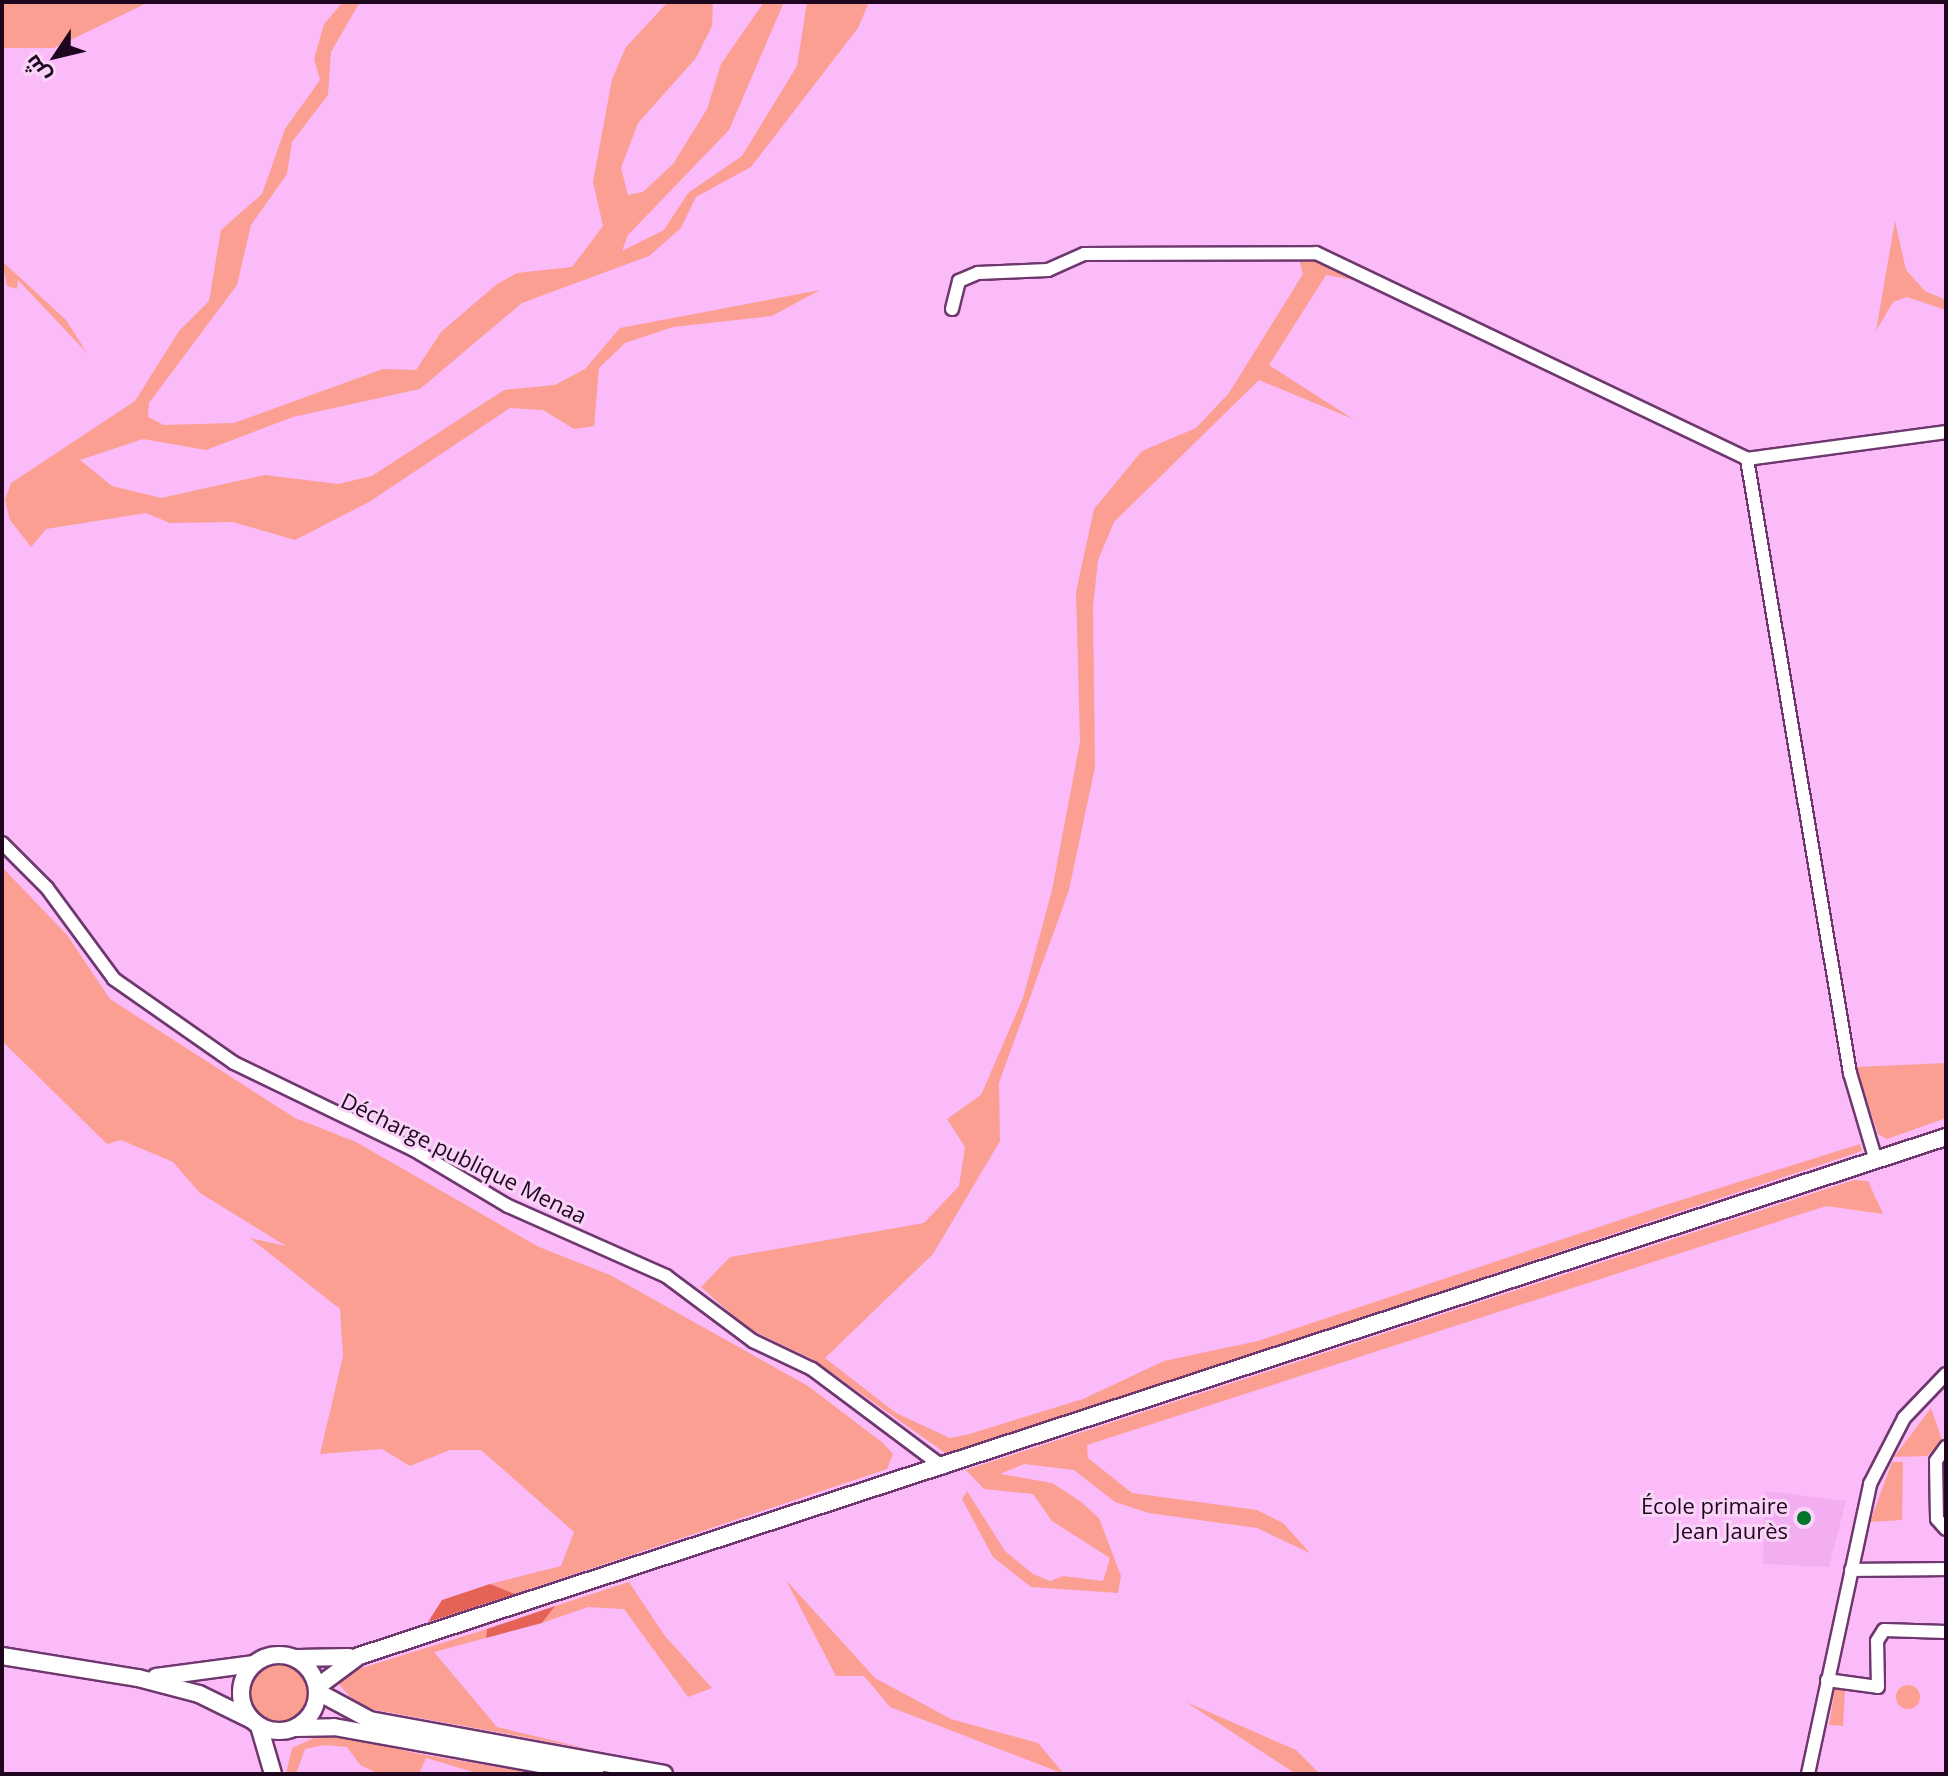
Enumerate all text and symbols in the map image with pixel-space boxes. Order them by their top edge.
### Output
north arrow [16,16,96,96]
text: ش [16,50,57,90]
street label: Décharge publique Menaa [337,1087,591,1229]
place label: École primaire Jean Jaurès [1641,1492,1788,1544]
marker: École primaire Jean Jaurès [1795,1509,1813,1527]

